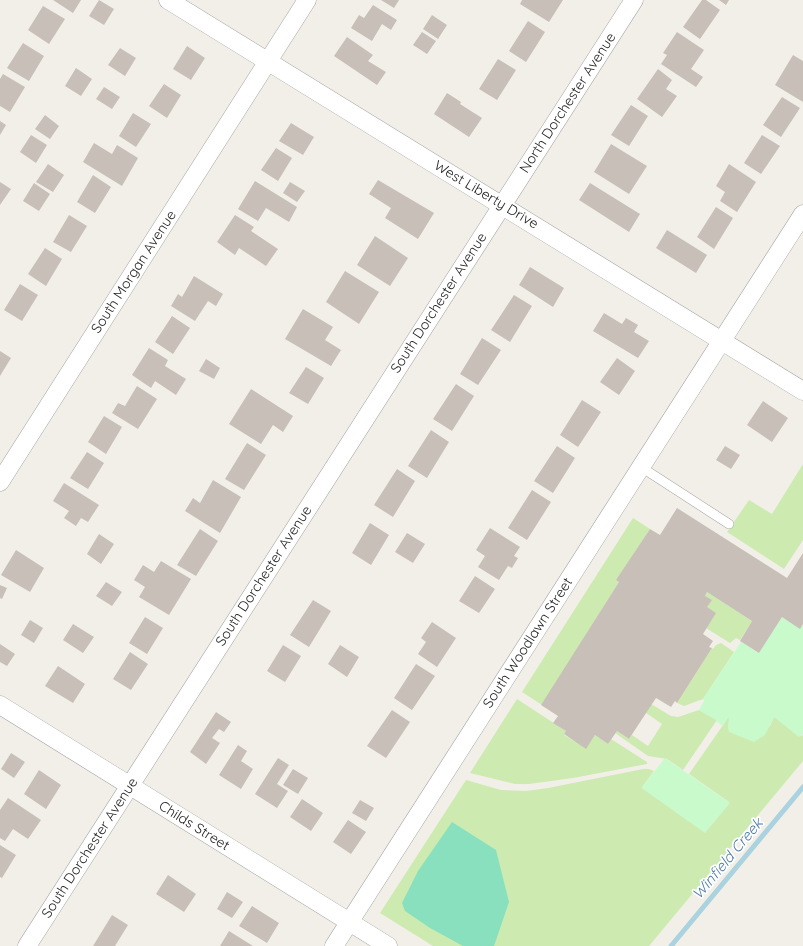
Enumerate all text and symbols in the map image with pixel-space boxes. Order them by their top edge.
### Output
street label: North Dorchester Avenue [516,30,620,176]
street label: West Liberty Drive [431,157,541,233]
street label: South Morgan Avenue [88,207,180,337]
street label: South Dorchester Avenue [387,230,491,376]
street label: South Dorchester Avenue [212,503,316,649]
street label: South Woodlawn Street [480,575,576,711]
street label: South Dorchester Avenue [38,775,142,921]
street label: Childs Street [155,798,233,854]
water label: Winfield Creek [689,815,767,903]

